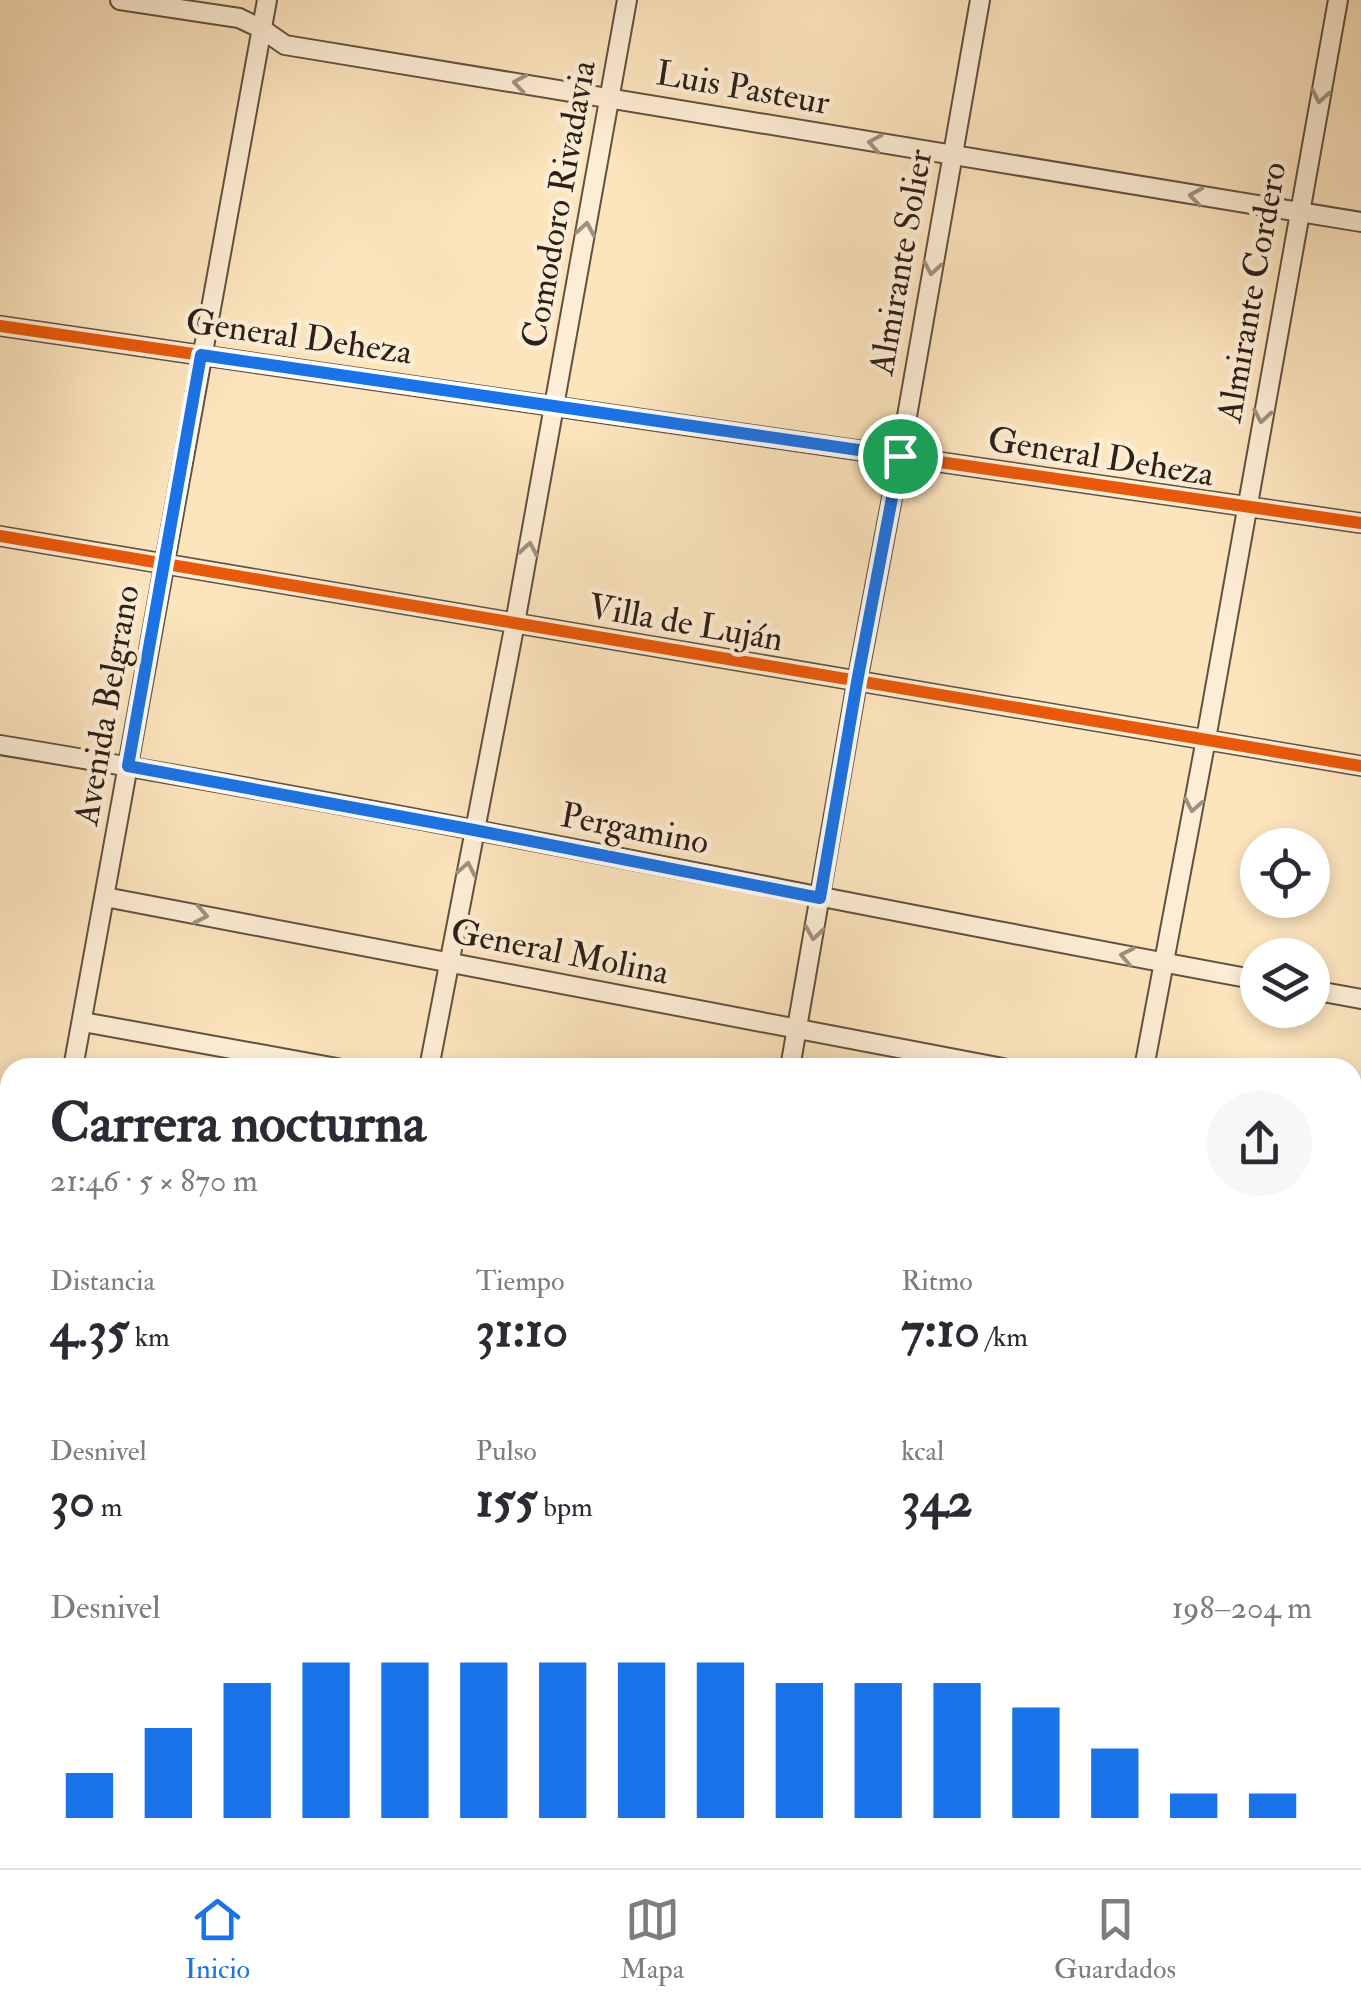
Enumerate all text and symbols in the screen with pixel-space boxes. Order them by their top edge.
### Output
street label: Luis Pasteur [653,51,833,125]
street label: Comodoro Rivadavia [512,56,606,351]
one-way arrow [512,73,528,94]
one-way arrow [1310,88,1331,104]
one-way arrow [867,133,883,154]
street label: Almirante Solier [859,146,942,379]
street label: Almirante Cordero [1207,159,1297,427]
one-way arrow [1187,186,1204,207]
one-way arrow [575,221,596,238]
one-way arrow [922,260,943,277]
street label: General Deheza [183,299,415,375]
one-way arrow [1252,407,1273,424]
pin [858,414,943,499]
street label: General Deheza [985,417,1217,497]
icon: arrive [873,429,928,484]
one-way arrow [518,541,539,558]
street label: Avenida Belgrano [64,582,150,830]
street label: Villa de Luján [585,584,787,662]
street label: Pergamino [557,793,713,865]
one-way arrow [1184,796,1205,813]
map controls [1240,828,1330,1028]
button: locate [1240,828,1330,918]
one-way arrow [456,860,477,877]
one-way arrow [192,904,209,925]
street label: General Molina [447,909,673,995]
one-way arrow [804,924,825,941]
button: layers [1240,938,1330,1028]
one-way arrow [1119,946,1136,967]
text: Carrera nocturna [50,1089,426,1158]
button: share [1207,1091,1312,1196]
text: 21:46 · 5 × 870 m [50,1161,258,1201]
text: Distancia [50,1264,155,1299]
text: Tiempo [476,1264,564,1299]
text: Ritmo [901,1264,973,1299]
text: 4.35 [50,1299,129,1362]
text: 31:10 [476,1299,568,1362]
text: 7:10 [901,1299,980,1362]
text: km [129,1320,170,1355]
text: /km [980,1320,1028,1355]
text: Desnivel [50,1434,147,1469]
text: Pulso [476,1434,537,1469]
text: kcal [901,1434,944,1469]
text: 30 [50,1469,95,1532]
text: 155 [476,1469,537,1532]
text: 342 [901,1469,973,1532]
text: m [95,1490,122,1525]
text: bpm [537,1490,593,1525]
text: Desnivel [50,1588,160,1628]
text: 198–204 m [1172,1588,1312,1628]
tab: Inicio [185,1892,250,1987]
tab: Mapa [620,1892,684,1987]
tab: Guardados [1054,1892,1176,1987]

